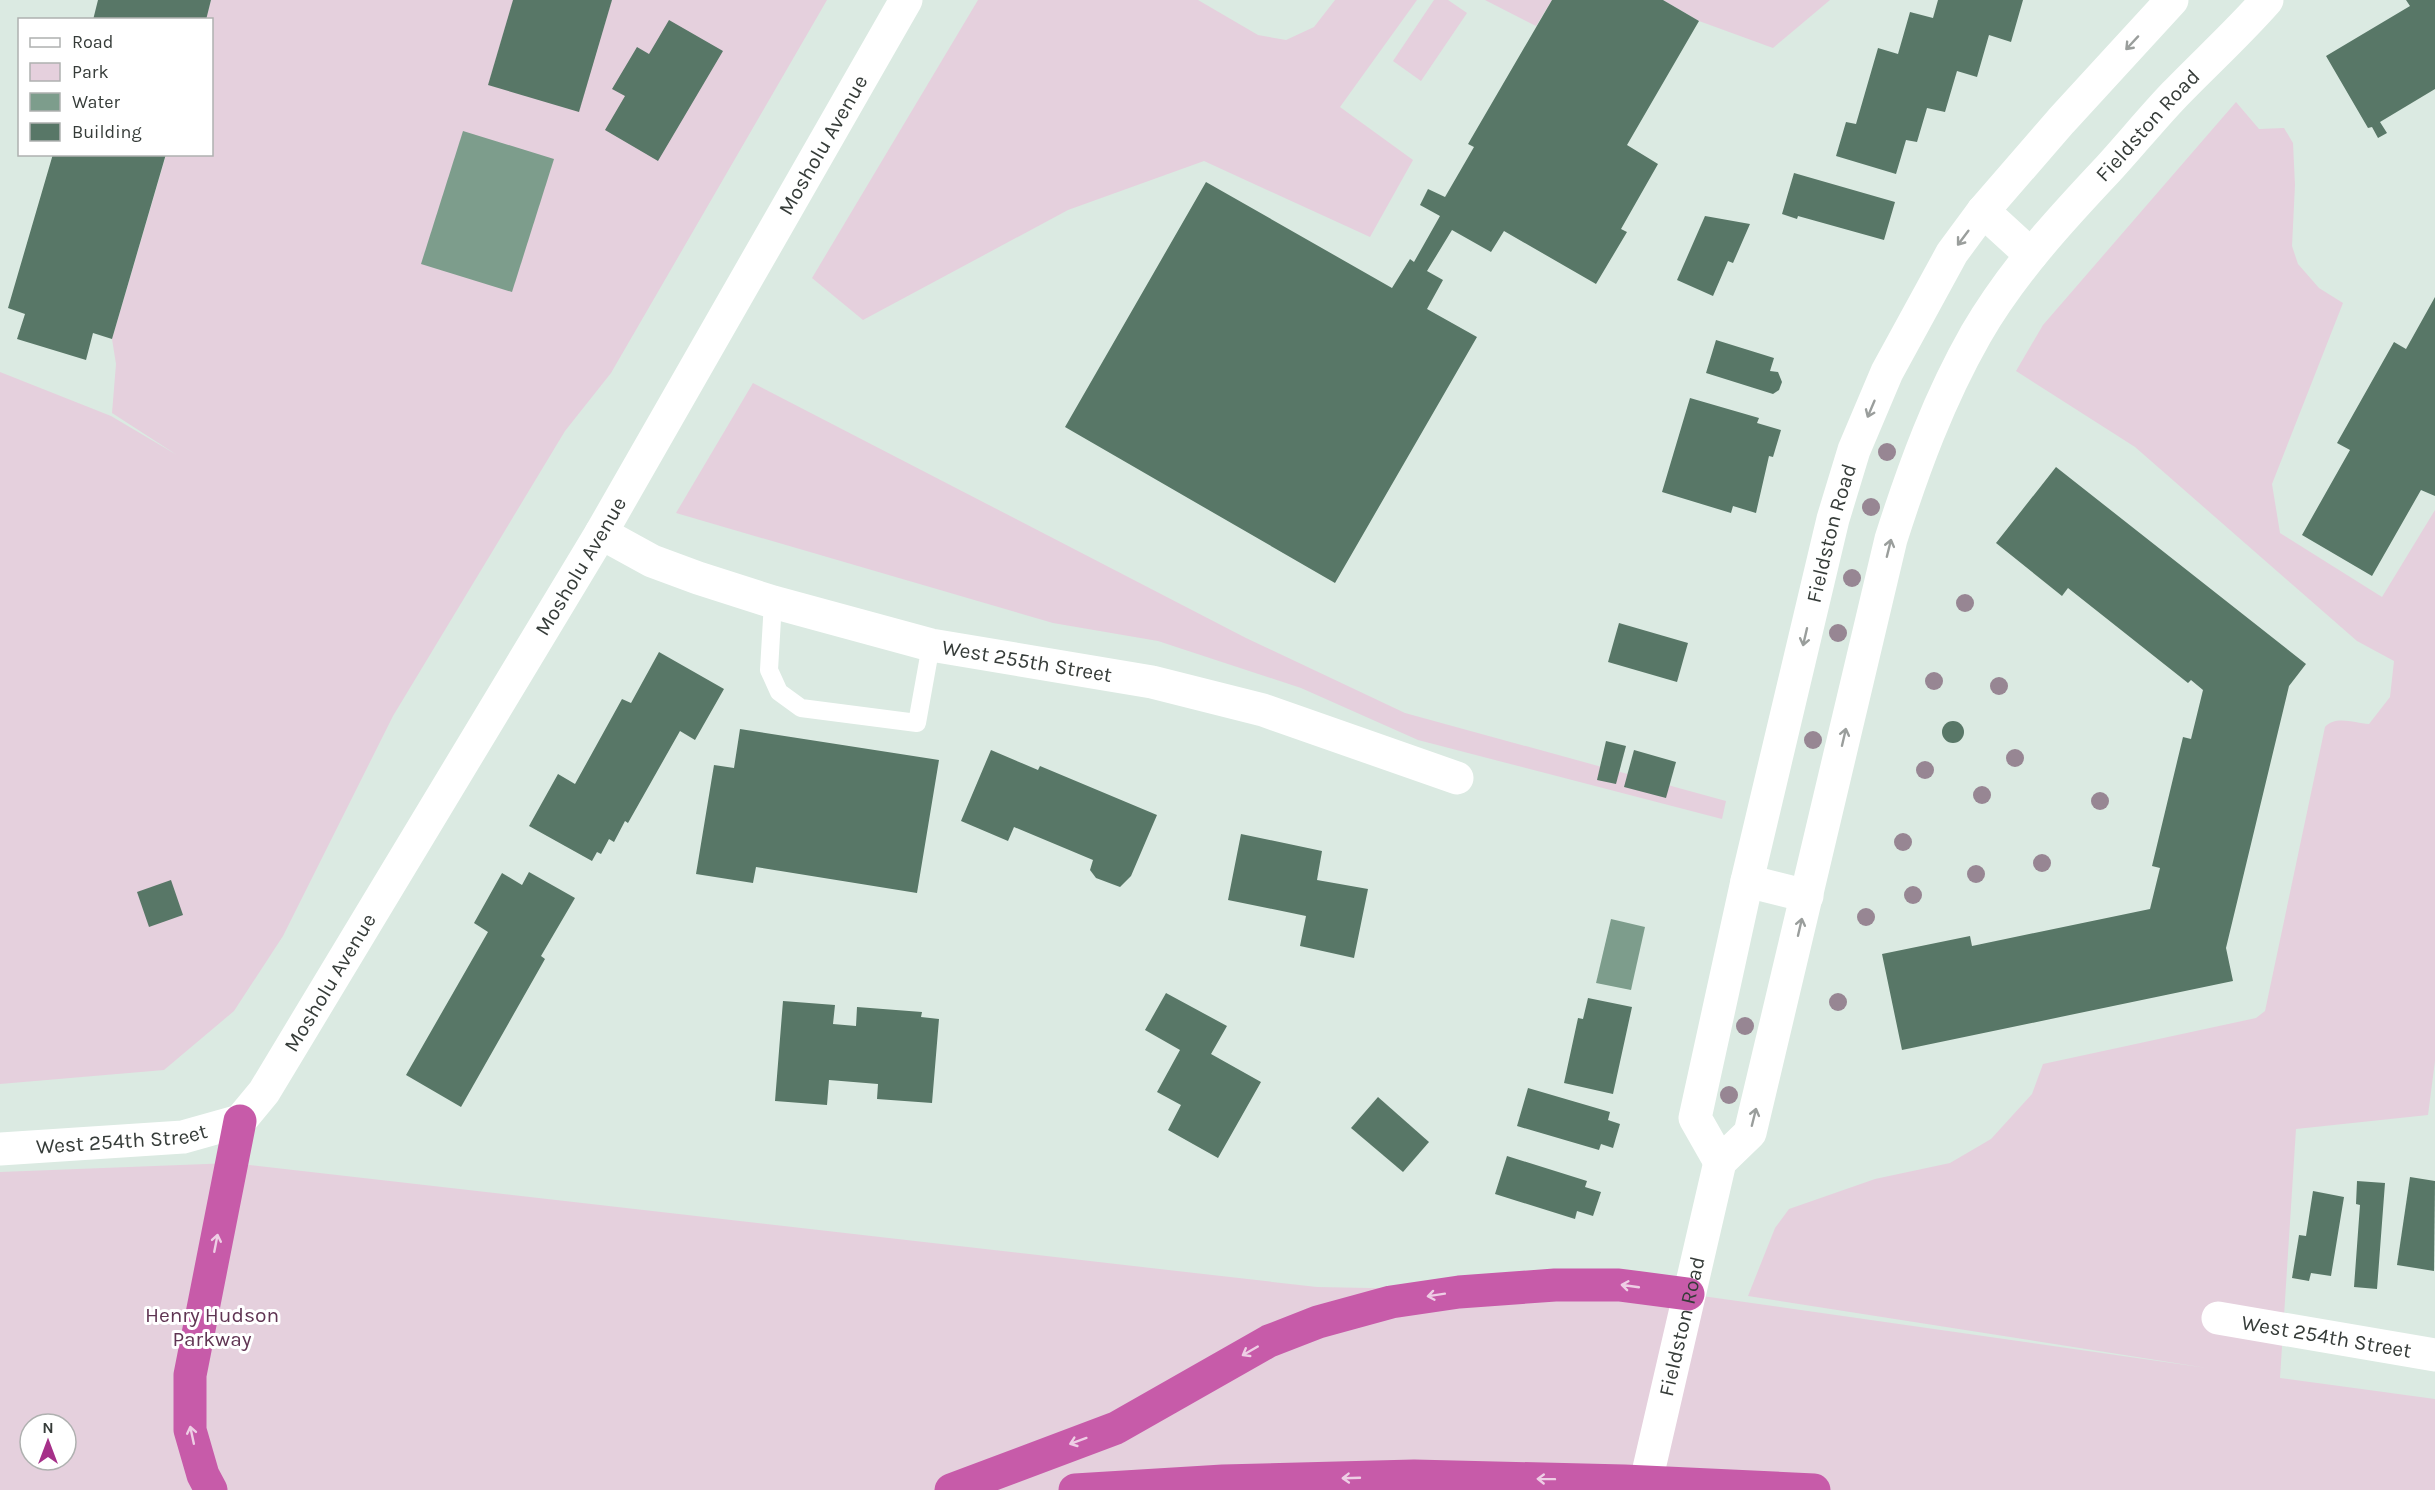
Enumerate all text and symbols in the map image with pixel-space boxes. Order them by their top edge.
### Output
legend [18,18,213,156]
text: Road [72,31,113,53]
one-way arrow [2125,35,2139,50]
text: Park [72,61,109,83]
street label: Fieldston Road [2091,64,2205,186]
street label: Mosholu Avenue [774,71,873,219]
text: Water [72,91,120,113]
text: Building [72,121,142,143]
one-way arrow [1957,229,1969,245]
one-way arrow [1865,400,1876,418]
street label: Fieldston Road [1801,461,1861,605]
street label: Mosholu Avenue [530,493,631,640]
one-way arrow [1884,538,1896,557]
one-way arrow [1799,627,1811,646]
street label: West 255th Street [940,635,1114,687]
one-way arrow [1839,728,1851,747]
street label: Mosholu Avenue [279,909,381,1056]
one-way arrow [1794,918,1806,937]
one-way arrow [1749,1108,1761,1127]
street label: West 254th Street [35,1119,210,1159]
one-way arrow [211,1234,223,1253]
street label: Fieldston Road [1654,1254,1710,1399]
one-way arrow [1621,1280,1640,1291]
one-way arrow [1426,1290,1446,1301]
park label: Henry Hudson Parkway [145,1303,279,1351]
street label: West 254th Street [2240,1310,2413,1363]
one-way arrow [1242,1346,1259,1358]
north arrow [18,1412,78,1472]
text: N [42,1418,54,1437]
one-way arrow [186,1426,197,1445]
one-way arrow [1069,1437,1087,1448]
one-way arrow [1341,1472,1361,1483]
one-way arrow [1536,1473,1556,1485]

